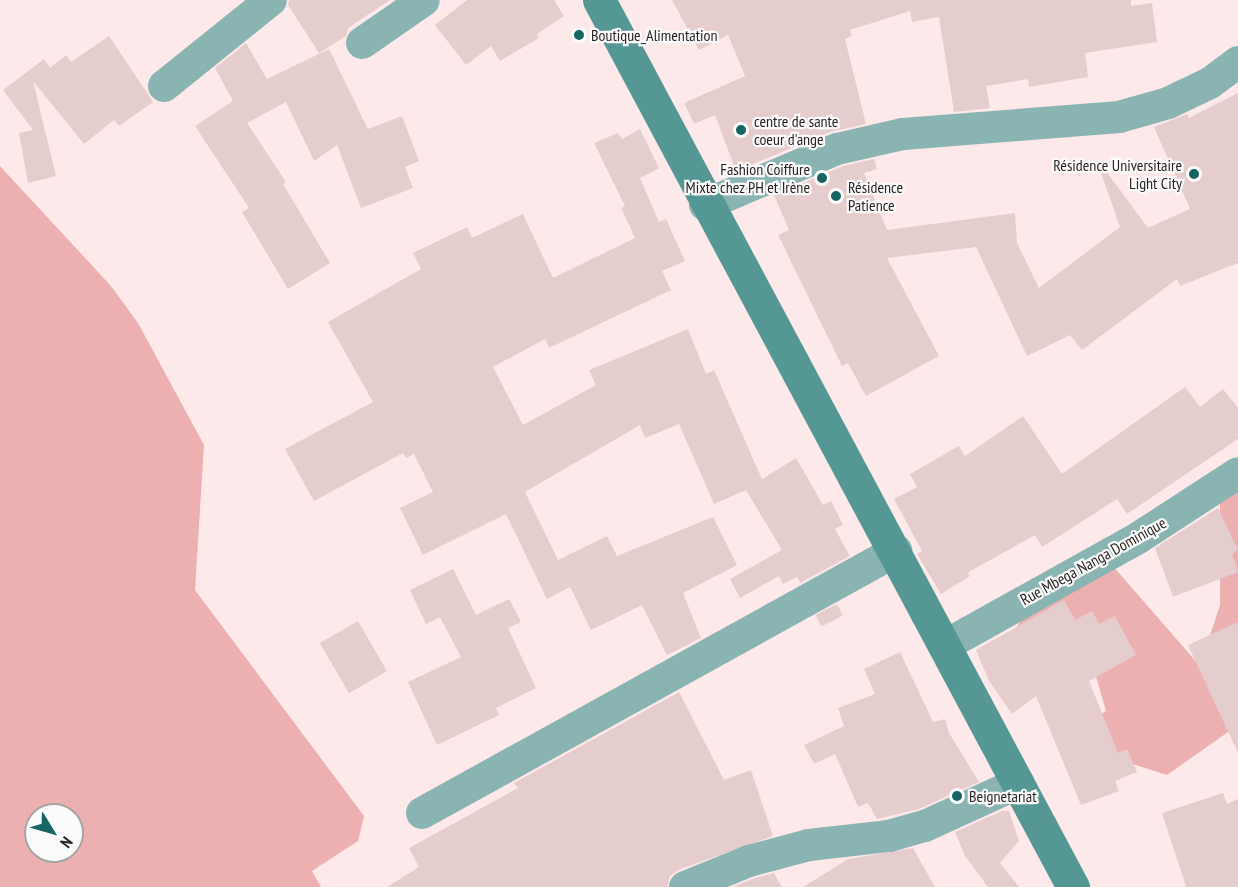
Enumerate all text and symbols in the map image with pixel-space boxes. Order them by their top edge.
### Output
place label: Boutique_Alimentation [591,25,717,45]
marker: Boutique_Alimentation [572,28,586,42]
place label: centre de sante coeur d'ange [754,111,838,149]
marker: centre de sante coeur d'ange [732,121,750,139]
place label: Résidence Universitaire Light City [1053,155,1182,193]
place label: Fashion Coiffure Mixte chez PH et Irène [685,159,810,197]
marker: Résidence Universitaire Light City [1187,167,1201,181]
marker: Fashion Coiffure Mixte chez PH et Irène [815,171,829,185]
place label: Résidence Patience [848,177,903,215]
marker: Résidence Patience [829,189,843,203]
street label: Rue Mbega Nanga Dominique [1017,513,1169,609]
place label: Beignetariat [969,786,1037,806]
marker: Beignetariat [950,789,964,803]
north arrow [24,803,84,863]
text: N [56,833,77,852]

